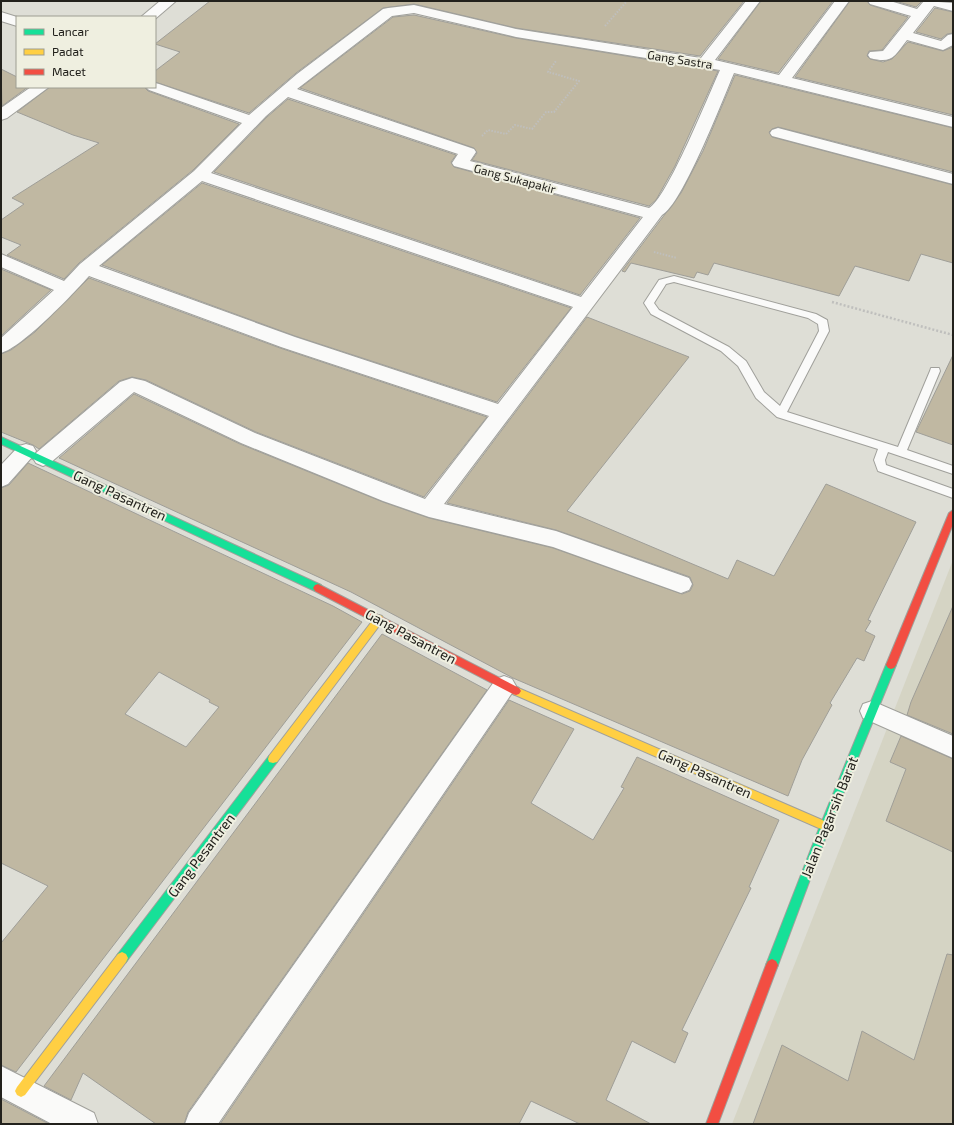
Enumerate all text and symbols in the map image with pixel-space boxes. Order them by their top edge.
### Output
legend [16,16,156,88]
text: Lancar [52,24,89,38]
text: Padat [52,44,84,58]
street label: Gang Sastra [646,47,714,71]
text: Macet [52,64,86,78]
street label: Gang Sukapakir [473,160,558,196]
street label: Gang Pasantren [71,466,169,524]
street label: Gang Pasantren [363,605,459,667]
street label: Gang Pasantren [656,745,754,801]
street label: Jalan Pagarsih Barat [797,754,861,880]
street label: Gang Pesantren [164,810,238,900]

